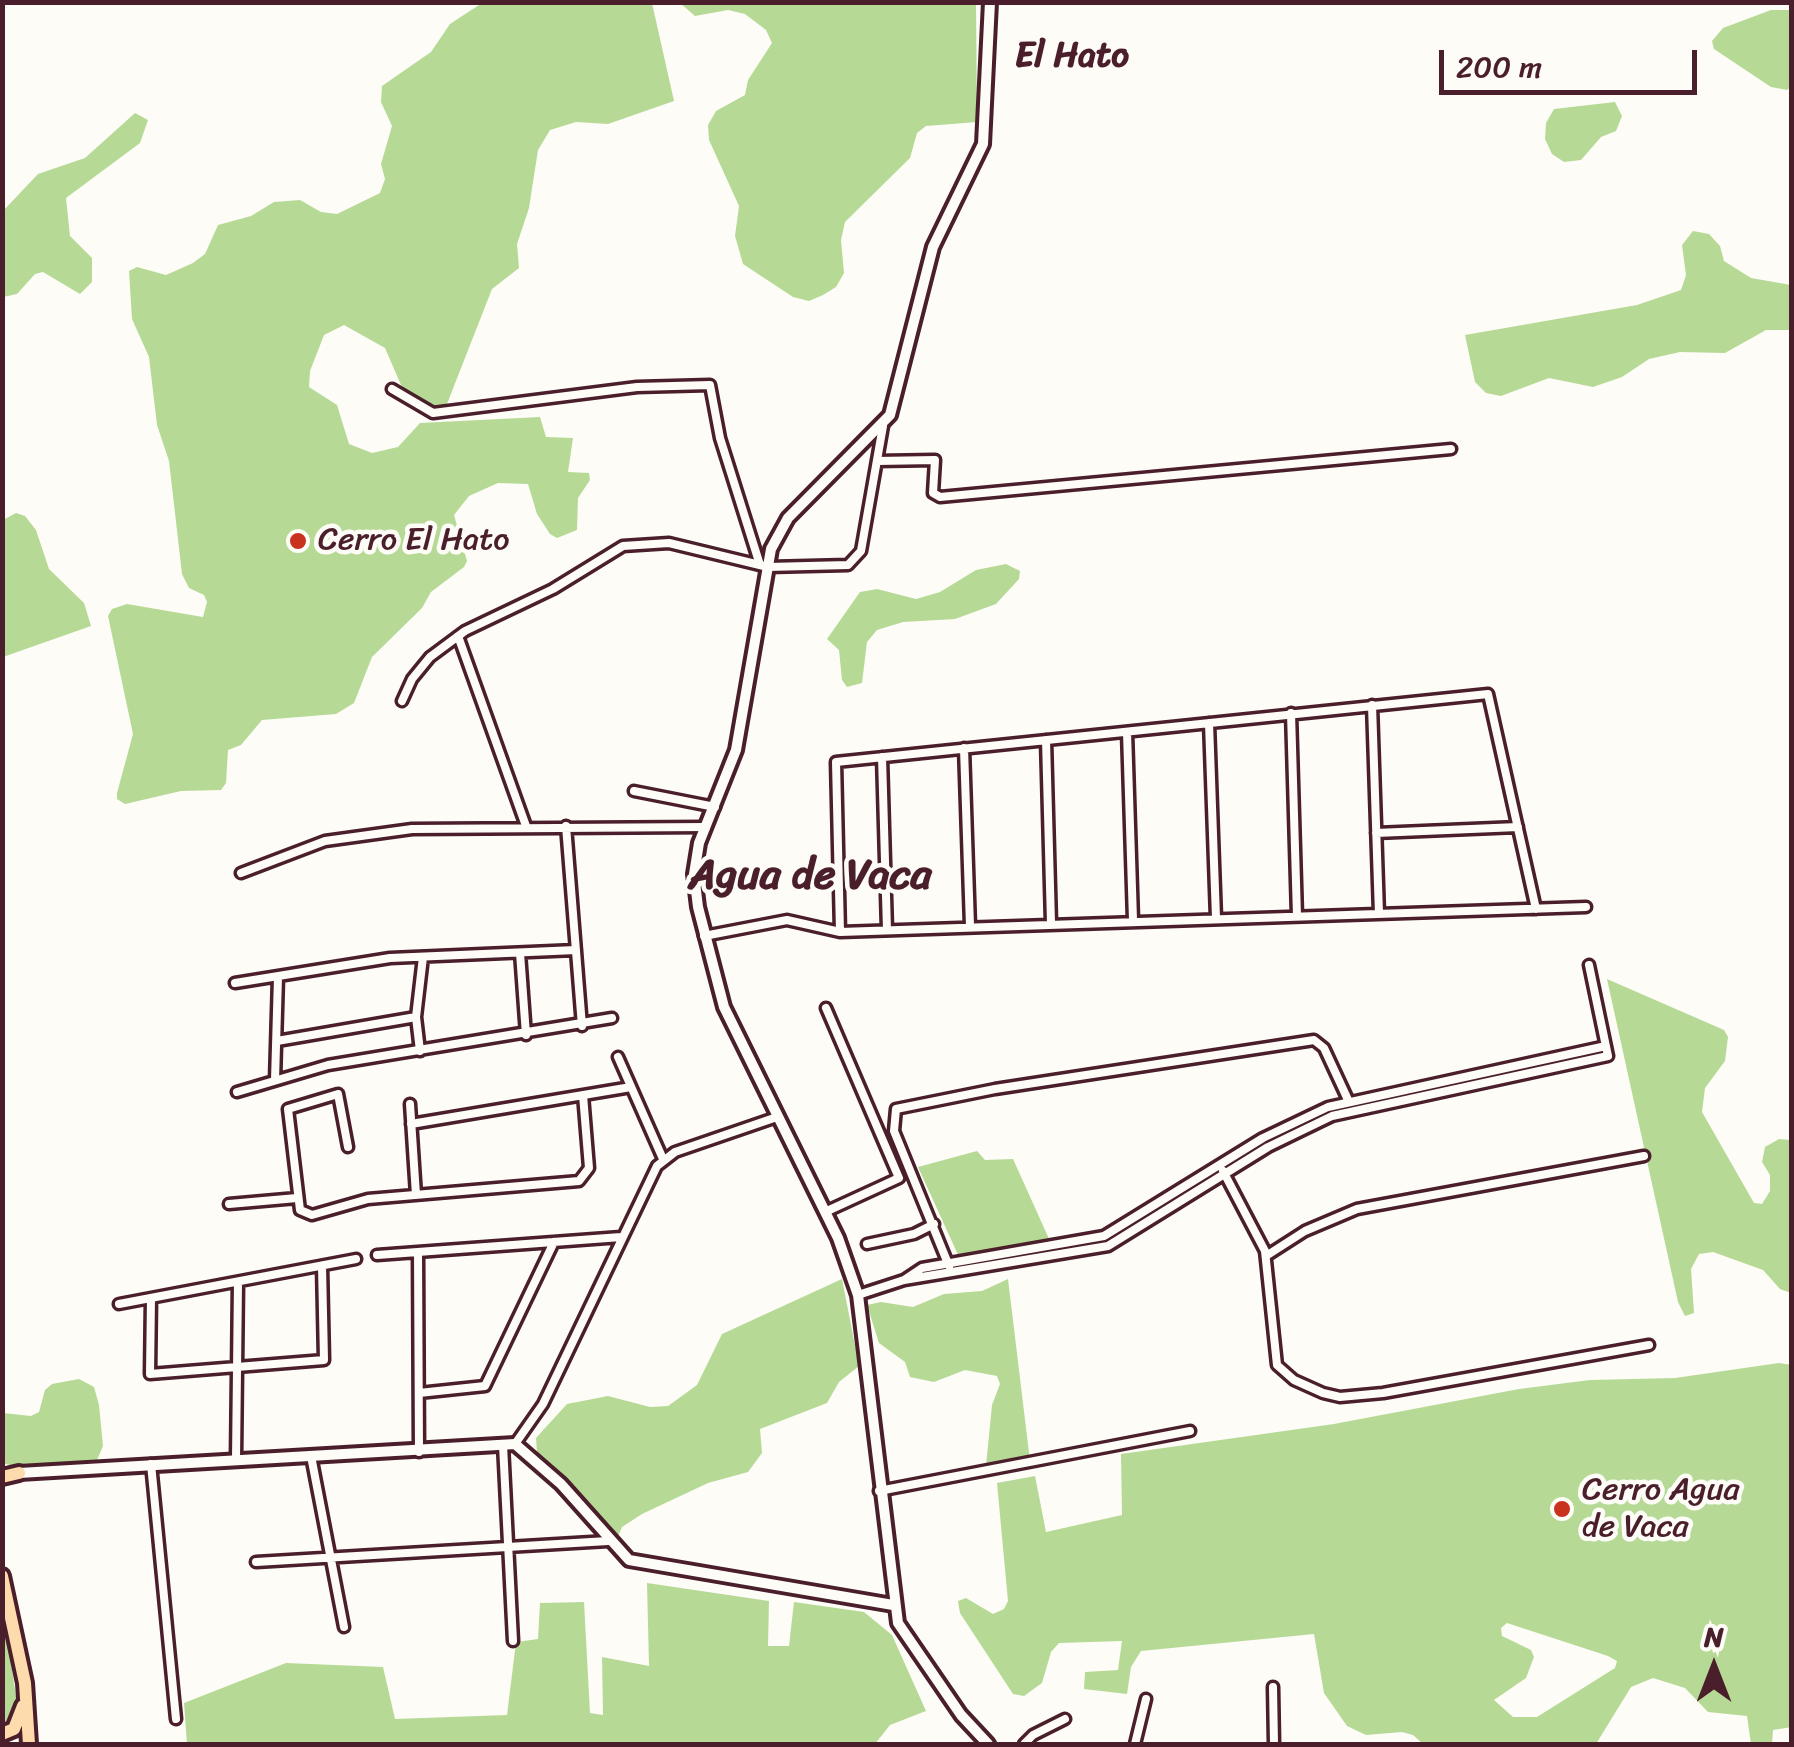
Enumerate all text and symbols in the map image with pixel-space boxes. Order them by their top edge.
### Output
scale bar [1444,30,1702,92]
district label: El Hato [1015,36,1129,78]
text: 200 m [1456,40,1542,94]
place label: Cerro El Hato [318,522,509,560]
marker: Cerro El Hato [287,530,309,552]
district label: Agua de Vaca [688,852,932,902]
place label: Cerro Agua de Vaca [1582,1472,1740,1547]
marker: Cerro Agua de Vaca [1551,1498,1573,1520]
text: N [1704,1612,1724,1661]
north arrow [1664,1617,1764,1717]

